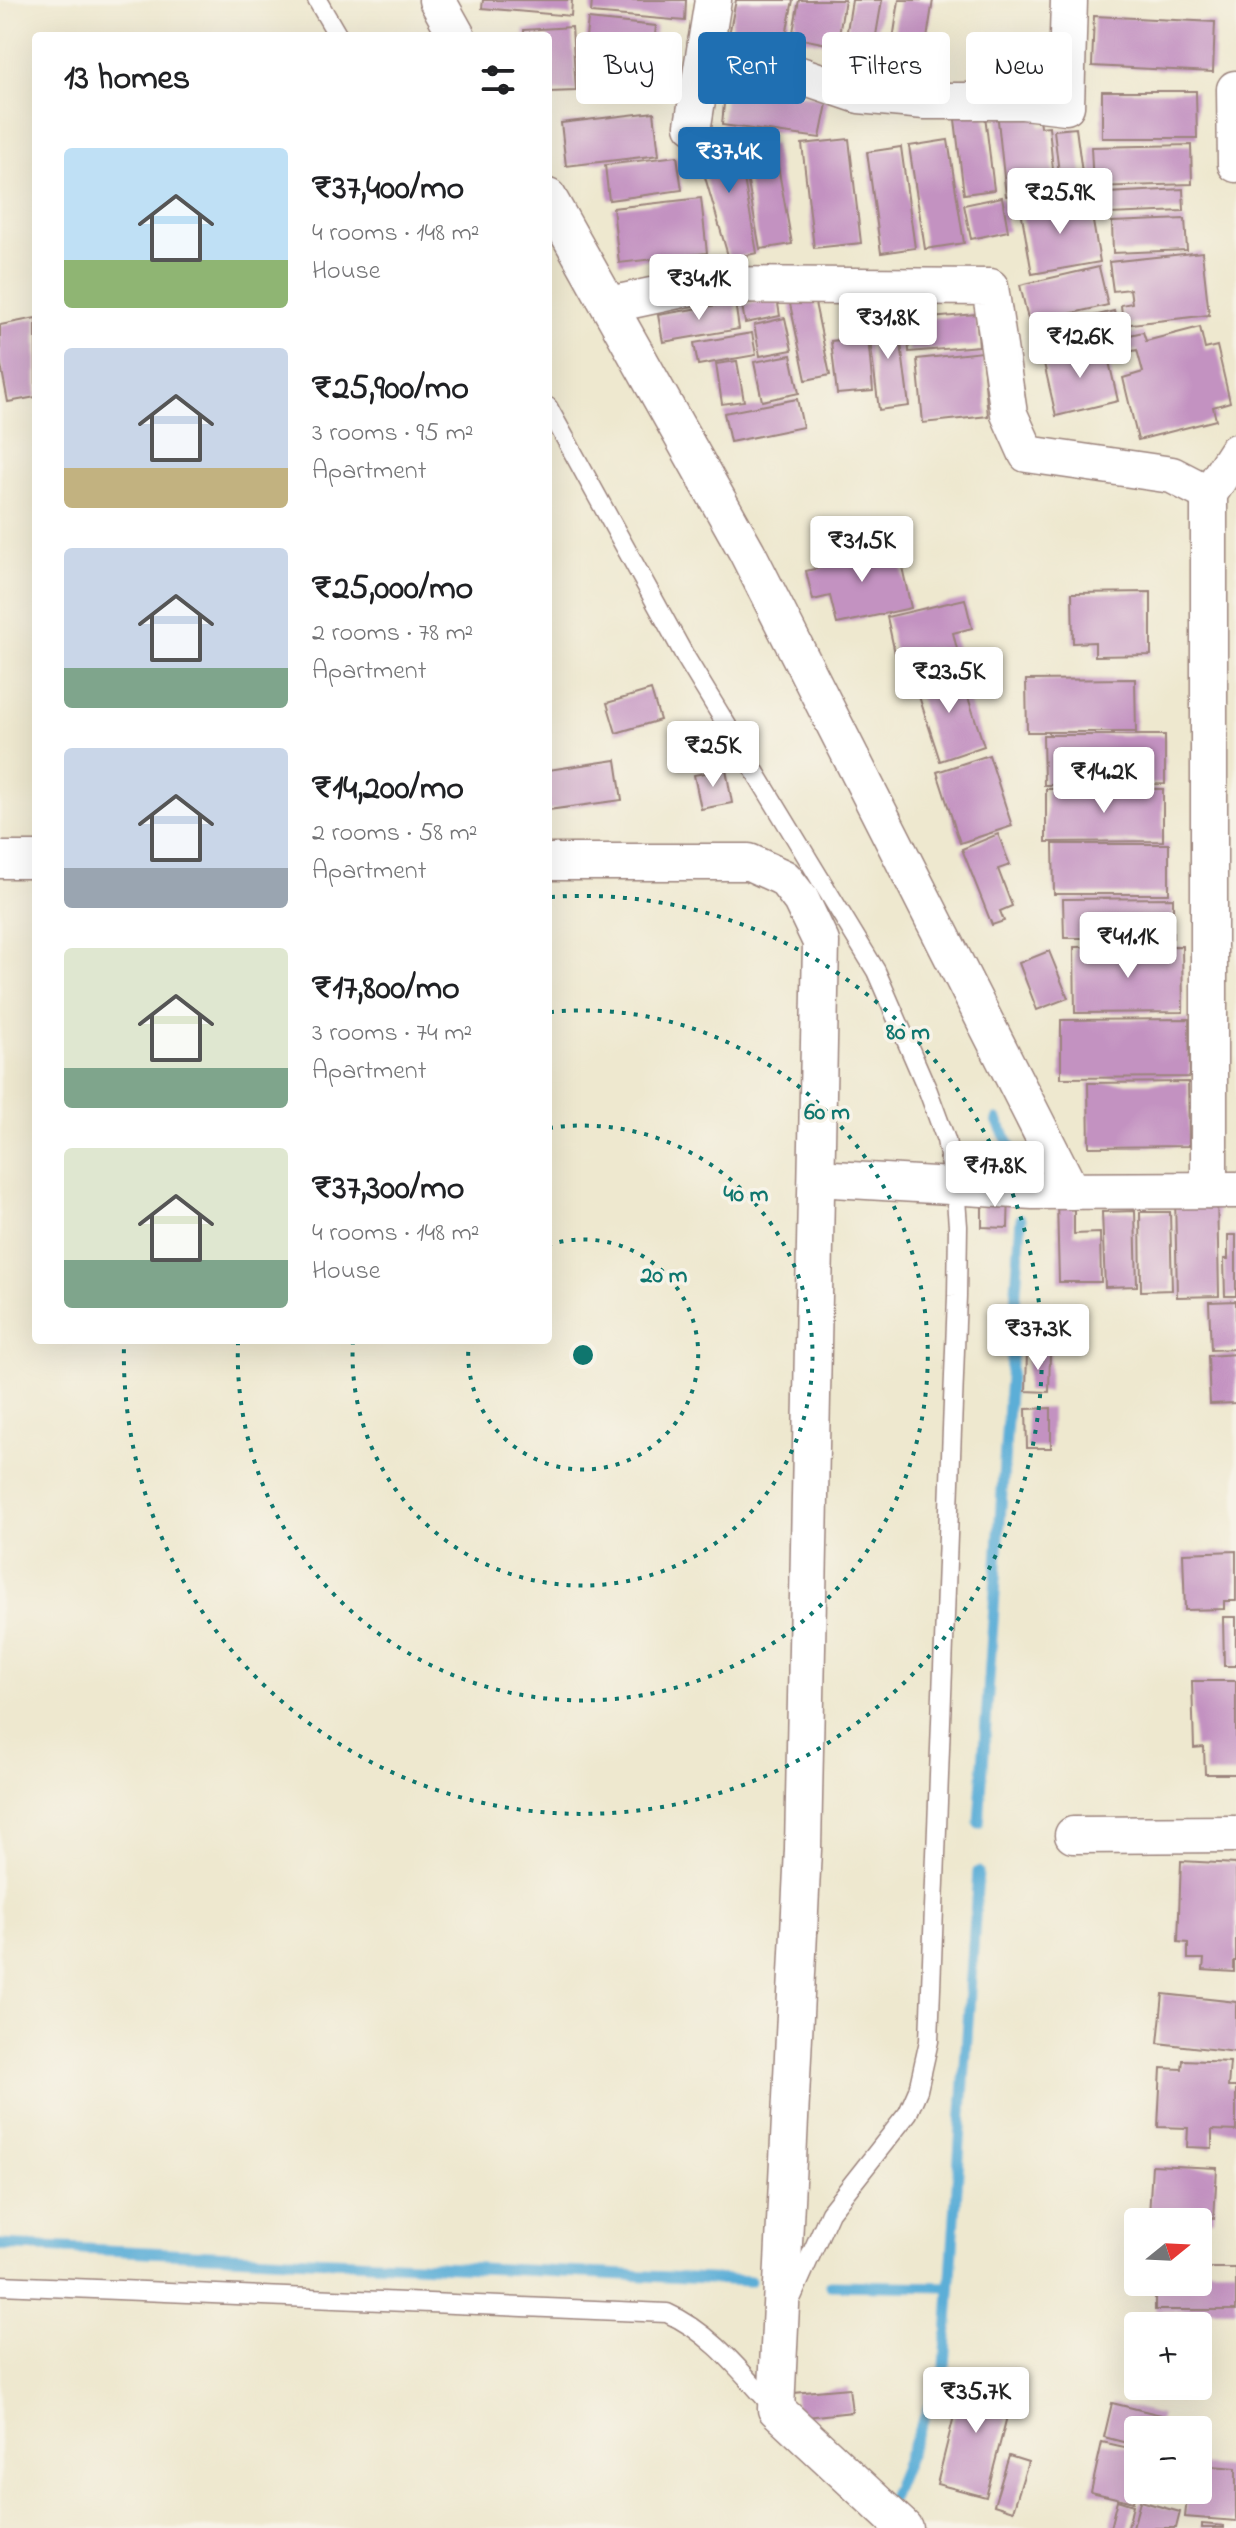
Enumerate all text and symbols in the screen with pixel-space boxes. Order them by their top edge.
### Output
chip: Buy [576,32,682,104]
chip: Rent [698,32,806,104]
chip: Filters [822,32,950,104]
chip: New [966,32,1072,104]
text: 13 homes [64,55,190,105]
icon: filters [476,58,520,102]
pin: ₹37.4K [664,127,794,195]
text: ₹37.4K [696,134,762,172]
text: ₹37,400/mo [312,165,464,215]
pin: ₹25.9K [995,168,1125,236]
text: ₹25.9K [1025,175,1095,213]
icon: home [128,180,224,276]
text: 4 rooms · 148 m² [312,215,479,253]
text: House [312,253,380,291]
pin: ₹34.1K [634,254,764,322]
text: ₹34.1K [667,261,731,299]
pin: ₹31.8K [823,293,953,361]
text: ₹31.8K [857,300,919,338]
pin: ₹12.6K [1015,312,1145,380]
text: ₹12.6K [1047,319,1113,357]
text: ₹25,900/mo [312,365,469,415]
icon: home [128,380,224,476]
text: 3 rooms · 95 m² [312,415,473,453]
text: Apartment [312,453,426,491]
pin: ₹31.5K [797,516,927,584]
text: ₹31.5K [828,523,896,561]
text: ₹25,000/mo [312,565,473,615]
icon: home [128,580,224,676]
text: 2 rooms · 78 m² [312,615,473,653]
pin: ₹23.5K [884,647,1014,715]
text: Apartment [312,653,426,691]
text: ₹23.5K [913,654,985,692]
pin: ₹25K [666,721,760,789]
text: ₹25K [685,728,741,766]
pin: ₹14.2K [1039,747,1169,815]
text: ₹14.2K [1071,754,1137,792]
text: ₹14,200/mo [312,765,464,815]
icon: home [128,780,224,876]
text: 2 rooms · 58 m² [312,815,478,853]
text: Apartment [312,853,426,891]
pin: ₹41.1K [1063,912,1193,980]
text: ₹41.1K [1098,919,1158,957]
text: ₹17,800/mo [312,965,460,1015]
icon: home [128,980,224,1076]
text: 3 rooms · 74 m² [312,1015,472,1053]
text: 80 m [885,1016,930,1051]
text: Apartment [312,1053,426,1091]
text: 60 m [804,1096,850,1131]
pin: ₹17.8K [930,1141,1060,1209]
text: ₹17.8K [964,1148,1026,1186]
text: ₹37,300/mo [312,1165,464,1215]
text: 40 m [724,1178,769,1213]
icon: home [128,1180,224,1276]
text: 4 rooms · 148 m² [312,1215,479,1253]
text: House [312,1253,380,1291]
text: 20 m [640,1259,688,1294]
pin: ₹37.3K [973,1304,1103,1372]
text: ₹37.3K [1005,1311,1071,1349]
centre of rings [569,1341,597,1369]
north arrow [1124,2208,1212,2296]
map controls [1124,2208,1212,2504]
button: + [1124,2312,1212,2400]
pin: ₹35.7K [911,2367,1041,2435]
text: ₹35.7K [941,2374,1011,2412]
button: − [1124,2416,1212,2504]

